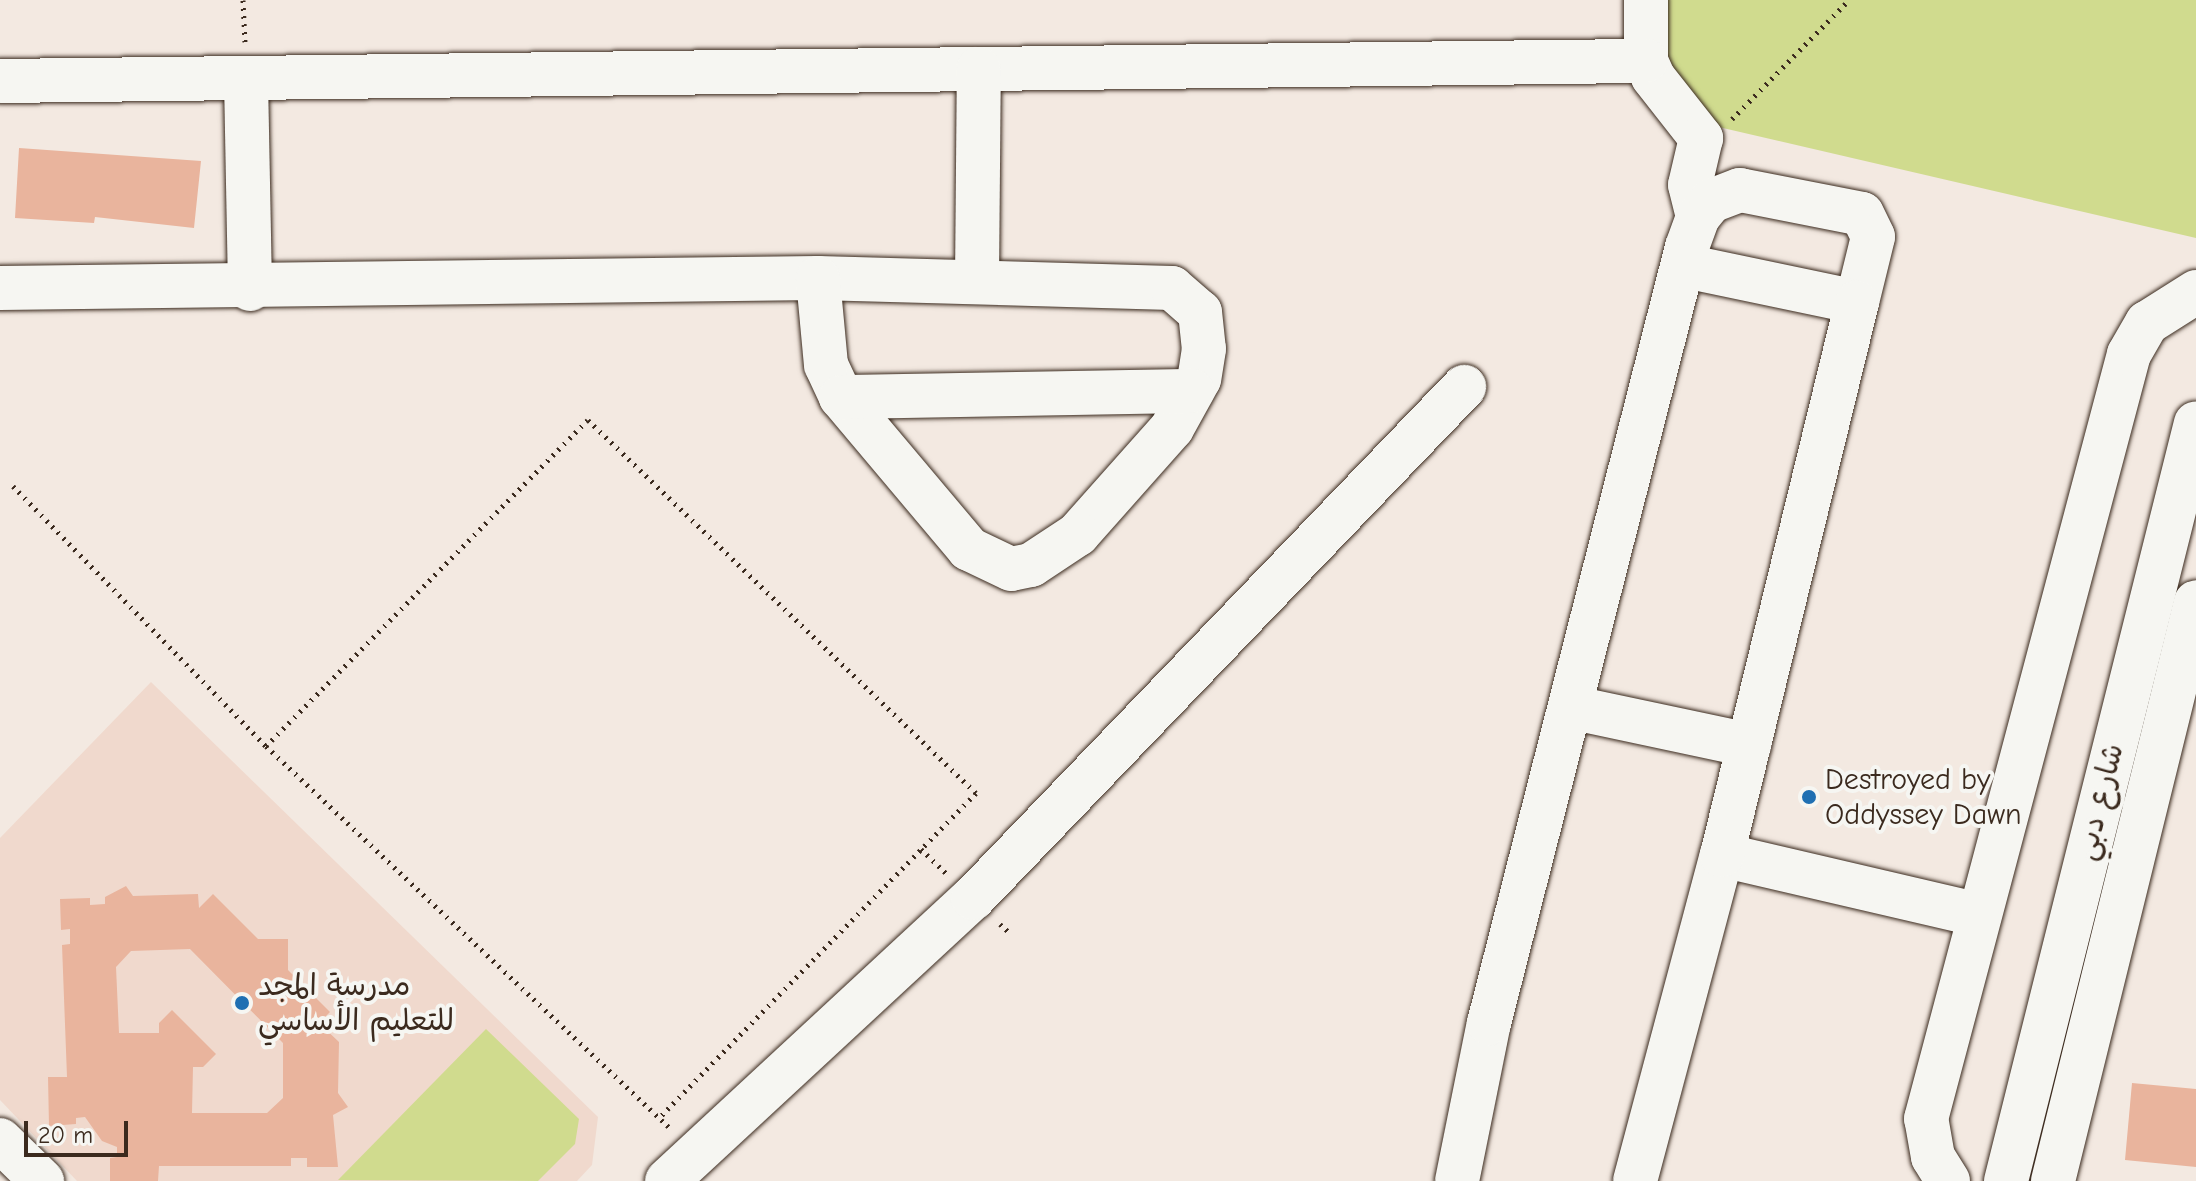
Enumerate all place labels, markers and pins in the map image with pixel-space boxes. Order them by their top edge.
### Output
place label: Destroyed by Oddyssey Dawn [1825,762,2022,832]
marker: Destroyed by Oddyssey Dawn [1800,788,1818,806]
place label: مدرسة المجد للتعليم الأساسي [258,968,454,1038]
marker: مدرسة المجد للتعليم الأساسي [233,994,251,1012]

